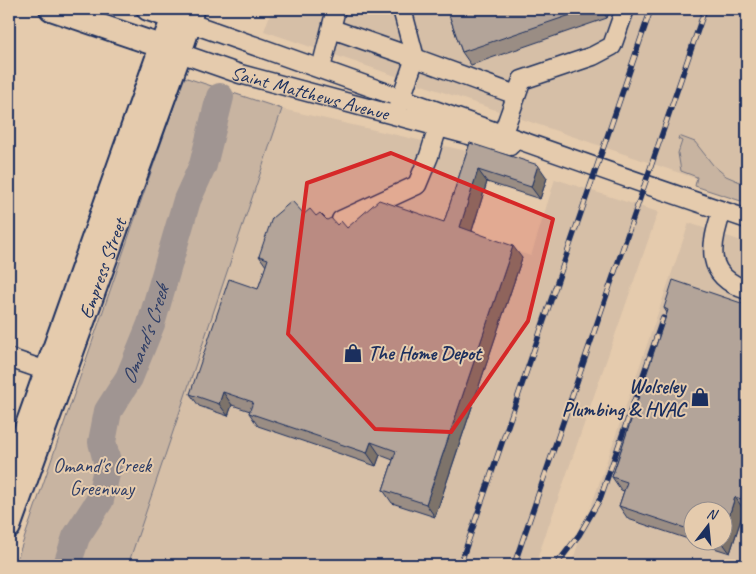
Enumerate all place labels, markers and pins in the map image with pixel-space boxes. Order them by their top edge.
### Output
place label: The Home Depot [368,341,483,366]
shop icon: The Home Depot [342,342,364,364]
place label: Wolseley Plumbing & HVAC [562,374,688,422]
shop icon: Wolseley Plumbing & HVAC [689,386,711,408]

